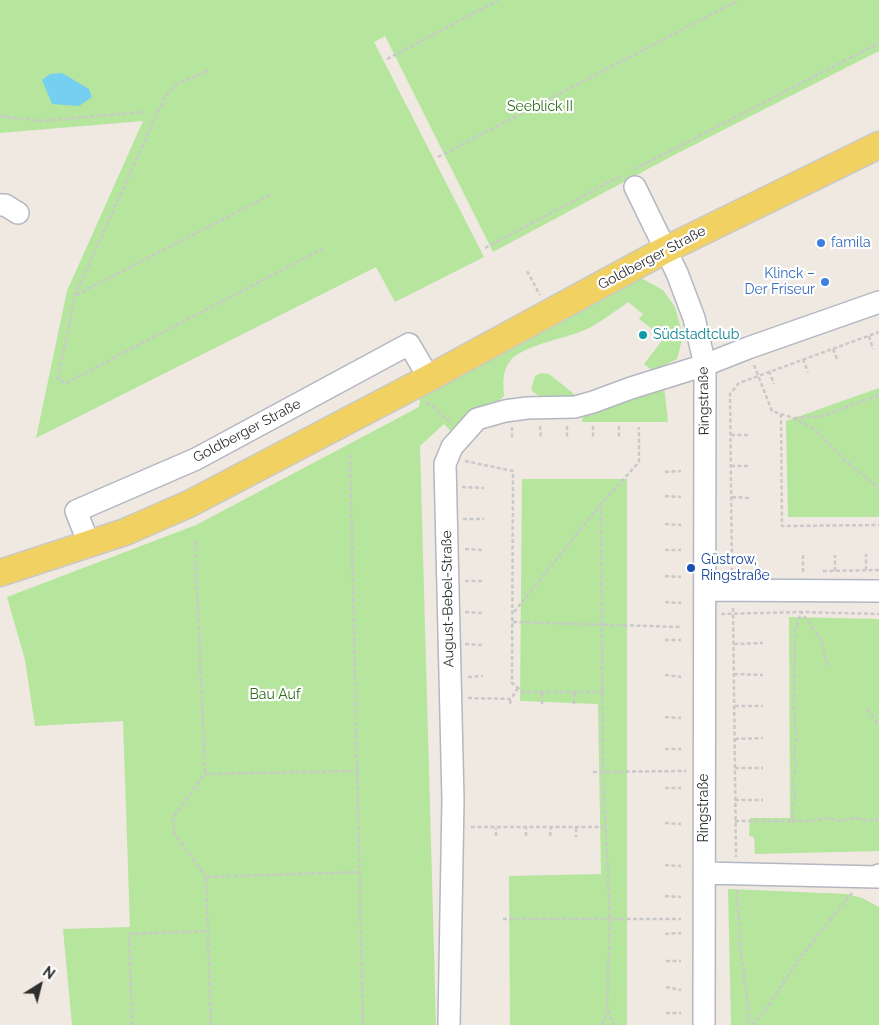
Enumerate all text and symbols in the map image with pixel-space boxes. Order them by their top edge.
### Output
park label: Seeblick II [507,99,573,115]
street label: Goldberger Straße [595,223,709,293]
place label: famila [831,235,871,251]
marker: famila [815,237,827,249]
place label: Klinck – Der Friseur [744,266,815,298]
marker: Klinck – Der Friseur [819,276,831,288]
place label: Südstadtclub [653,327,739,343]
marker: Südstadtclub [637,329,649,341]
street label: Ringstraße [695,366,713,436]
street label: Goldberger Straße [190,396,304,466]
street label: August-Bebel-Straße [438,530,458,668]
place label: Güstrow, Ringstraße [701,552,770,584]
marker: Güstrow, Ringstraße [685,562,697,574]
park label: Bau Auf [249,687,301,703]
street label: Ringstraße [696,774,712,842]
north arrow [15,960,65,1010]
text: N [40,963,58,982]

